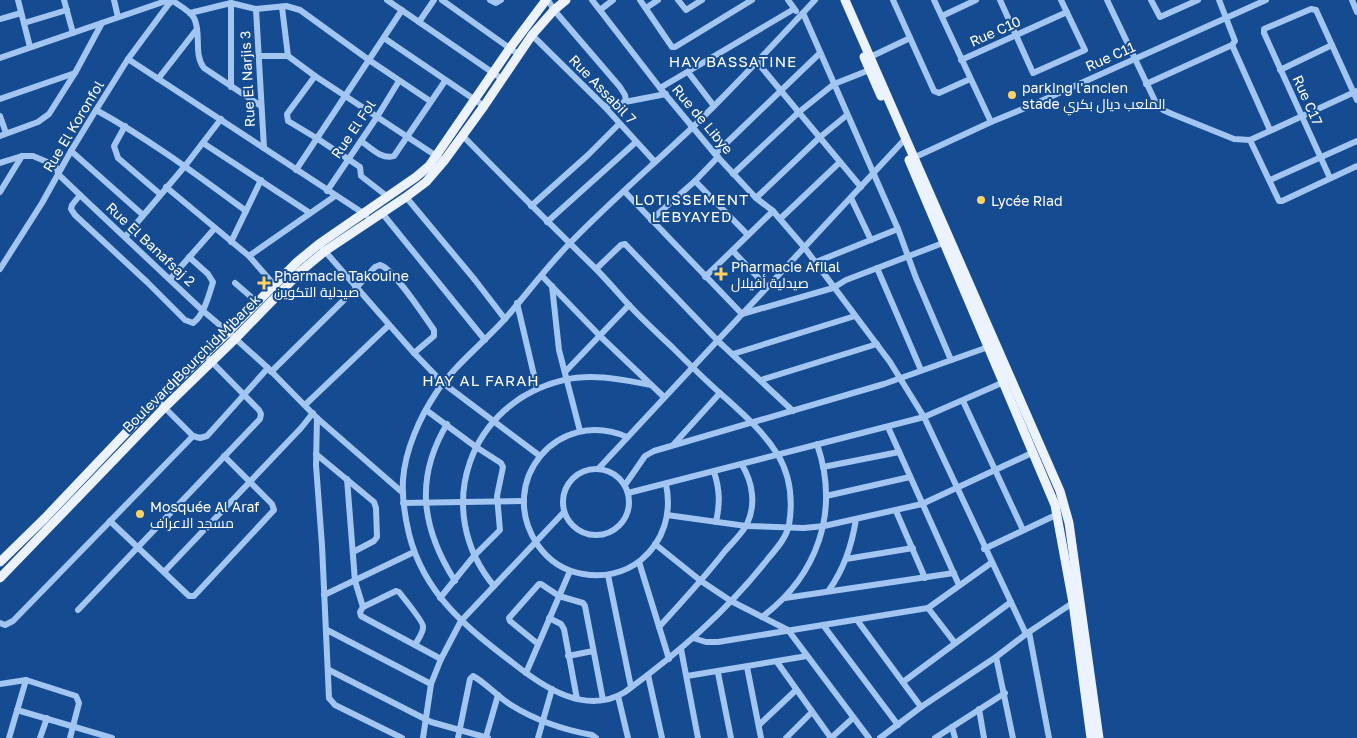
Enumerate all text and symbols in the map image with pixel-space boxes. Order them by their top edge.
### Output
street label: Rue C10 [967,12,1023,50]
street label: Rue El Narjis 3 [236,30,258,128]
street label: Rue C11 [1083,37,1138,74]
street label: Rue Assabil 7 [566,51,640,127]
district label: HAY BASSATINE [669,52,797,70]
street label: Rue C17 [1289,72,1327,128]
street label: Rue El Koronfol [39,77,107,175]
place label: parking l'ancien stade الملعب ديال بكري [1022,79,1166,116]
street label: Rue de Libye [669,81,737,157]
marker: parking l'ancien stade الملعب ديال بكري [1006,89,1018,101]
street label: Rue El Fol [327,97,379,161]
district label: LOTISSEMENT LEBYAYED [635,190,749,225]
place label: Lycée Riad [991,192,1063,209]
marker: Lycée Riad [975,194,987,206]
street label: Rue El Banafsaj 2 [103,198,199,290]
place label: Pharmacie Afilal صيدلية أفيلال [731,258,840,292]
place label: Pharmacie Takouine صيدلية التكوين [274,267,409,300]
marker: Pharmacie Afilal صيدلية أفيلال [715,268,727,280]
marker: Pharmacie Takouine صيدلية التكوين [258,277,270,289]
street label: Boulevard Bourchid M'barek [119,291,263,435]
district label: HAY AL FARAH [422,371,540,389]
place label: Mosquée Al Araf مسجد الاعراف [150,498,259,531]
marker: Mosquée Al Araf مسجد الاعراف [134,508,146,520]

